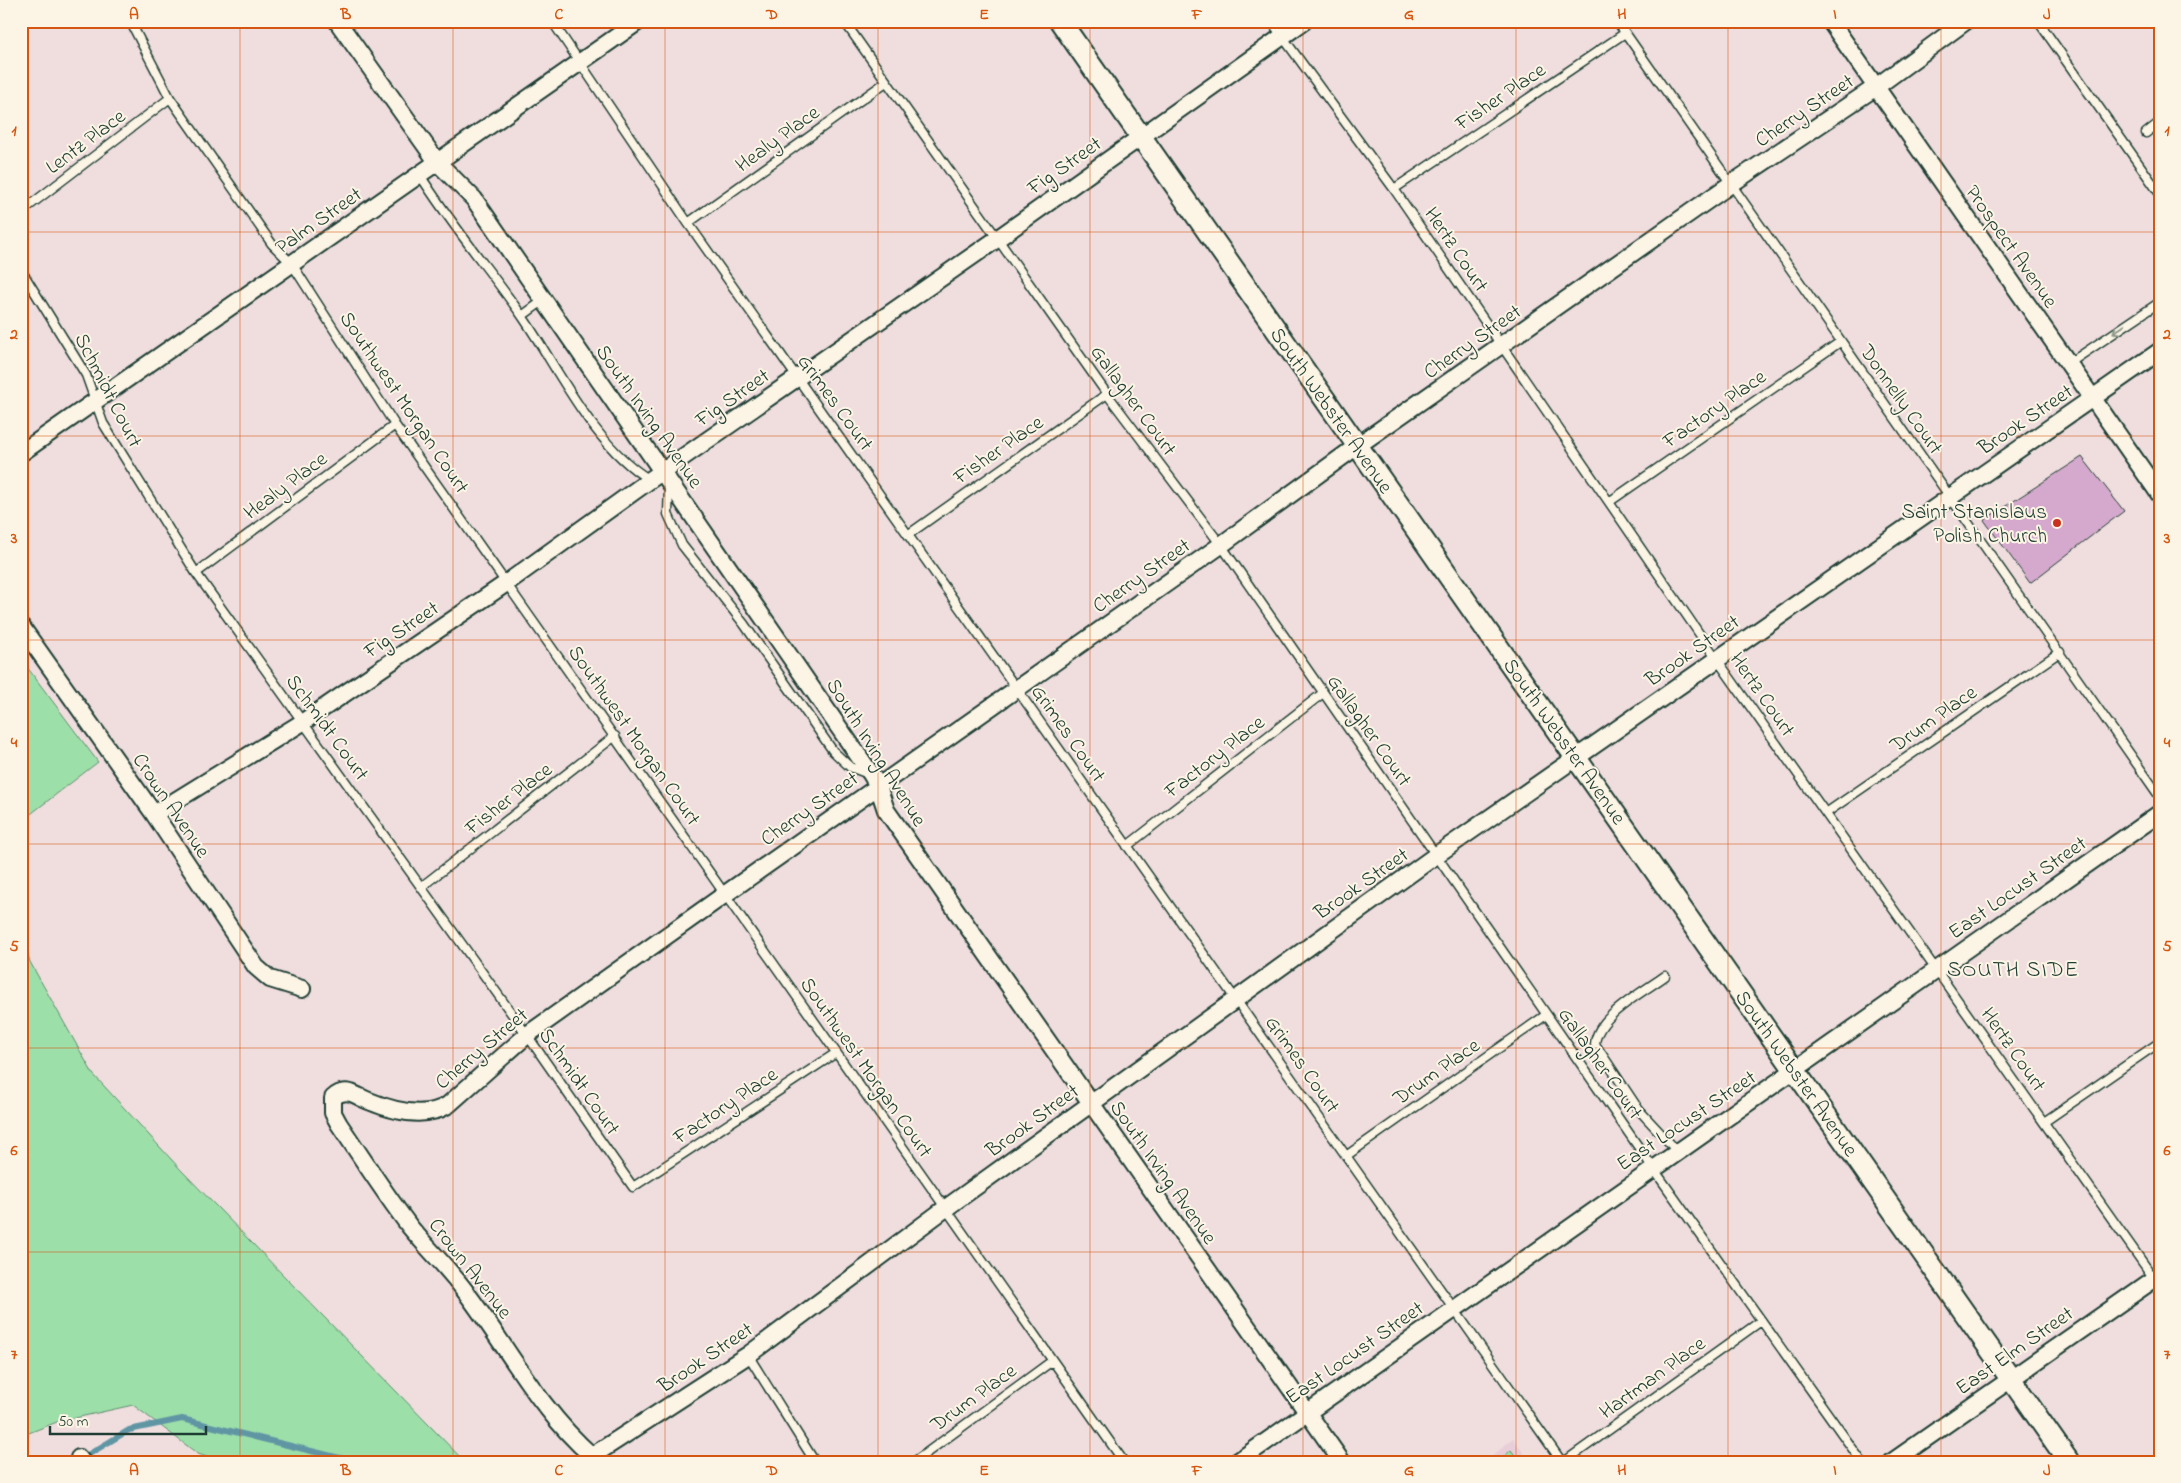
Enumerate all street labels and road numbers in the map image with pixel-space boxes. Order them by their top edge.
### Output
street label: Fisher Place [1449,56,1553,140]
street label: Cherry Street [1750,67,1862,158]
street label: Healy Place [730,98,828,182]
street label: Lentz Place [40,102,133,183]
street label: Fig Street [1021,130,1110,206]
street label: Prospect Avenue [1957,179,2064,315]
street label: Palm Street [269,181,369,263]
street label: Hertz Court [1416,201,1495,299]
street label: Cherry Street [1418,298,1530,389]
street label: Southwest Morgan Court [329,306,476,501]
street label: South Webster Avenue [1262,322,1400,501]
street label: Schmidt Court [65,328,149,453]
street label: Donnelly Court [1849,338,1949,462]
street label: South Irving Avenue [586,339,710,497]
street label: Gallagher Court [1080,340,1183,464]
street label: Grimes Court [789,349,880,458]
street label: Fig Street [689,362,778,438]
street label: Factory Place [1656,363,1775,459]
street label: Brook Street [1972,378,2080,464]
street label: Fisher Place [947,408,1051,493]
street label: Healy Place [238,445,336,530]
street label: Cherry Street [1087,532,1199,623]
street label: Fig Street [358,594,447,669]
street label: Brook Street [1639,608,1746,696]
street label: Southwest Morgan Court [558,640,707,834]
street label: Hertz Court [1721,647,1802,744]
street label: South Webster Avenue [1495,653,1633,832]
street label: Schmidt Court [278,669,375,788]
street label: Gallagher Court [1317,669,1418,794]
street label: South Irving Avenue [816,673,933,835]
street label: Drum Place [1884,678,1984,761]
street label: Grimes Court [1023,679,1112,789]
street label: Factory Place [1158,708,1274,809]
street label: Crown Avenue [124,748,217,865]
street label: Fisher Place [458,755,560,844]
street label: Cherry Street [755,765,867,856]
street label: East Locust Street [1943,830,2093,948]
street label: Brook Street [1308,841,1415,929]
street label: Southwest Morgan Court [790,972,939,1166]
street label: South Webster Avenue [1727,985,1865,1164]
street label: Cherry Street [429,1001,537,1099]
street label: Gallagher Court [1548,1002,1649,1127]
street label: Hertz Court [1972,1002,2053,1099]
street label: Grimes Court [1257,1010,1346,1120]
street label: Schmidt Court [530,1022,626,1142]
street label: Drum Place [1387,1031,1487,1114]
street label: Factory Place [667,1060,786,1155]
street label: East Locust Street [1611,1064,1763,1180]
street label: Brook Street [979,1077,1086,1166]
street label: South Irving Avenue [1100,1095,1224,1253]
street label: Crown Avenue [420,1212,519,1327]
street label: East Locust Street [1280,1295,1430,1413]
street label: East Elm Street [1950,1300,2080,1403]
street label: Brook Street [652,1316,760,1402]
street label: Hartman Place [1594,1329,1713,1427]
street label: Drum Place [924,1357,1024,1441]

